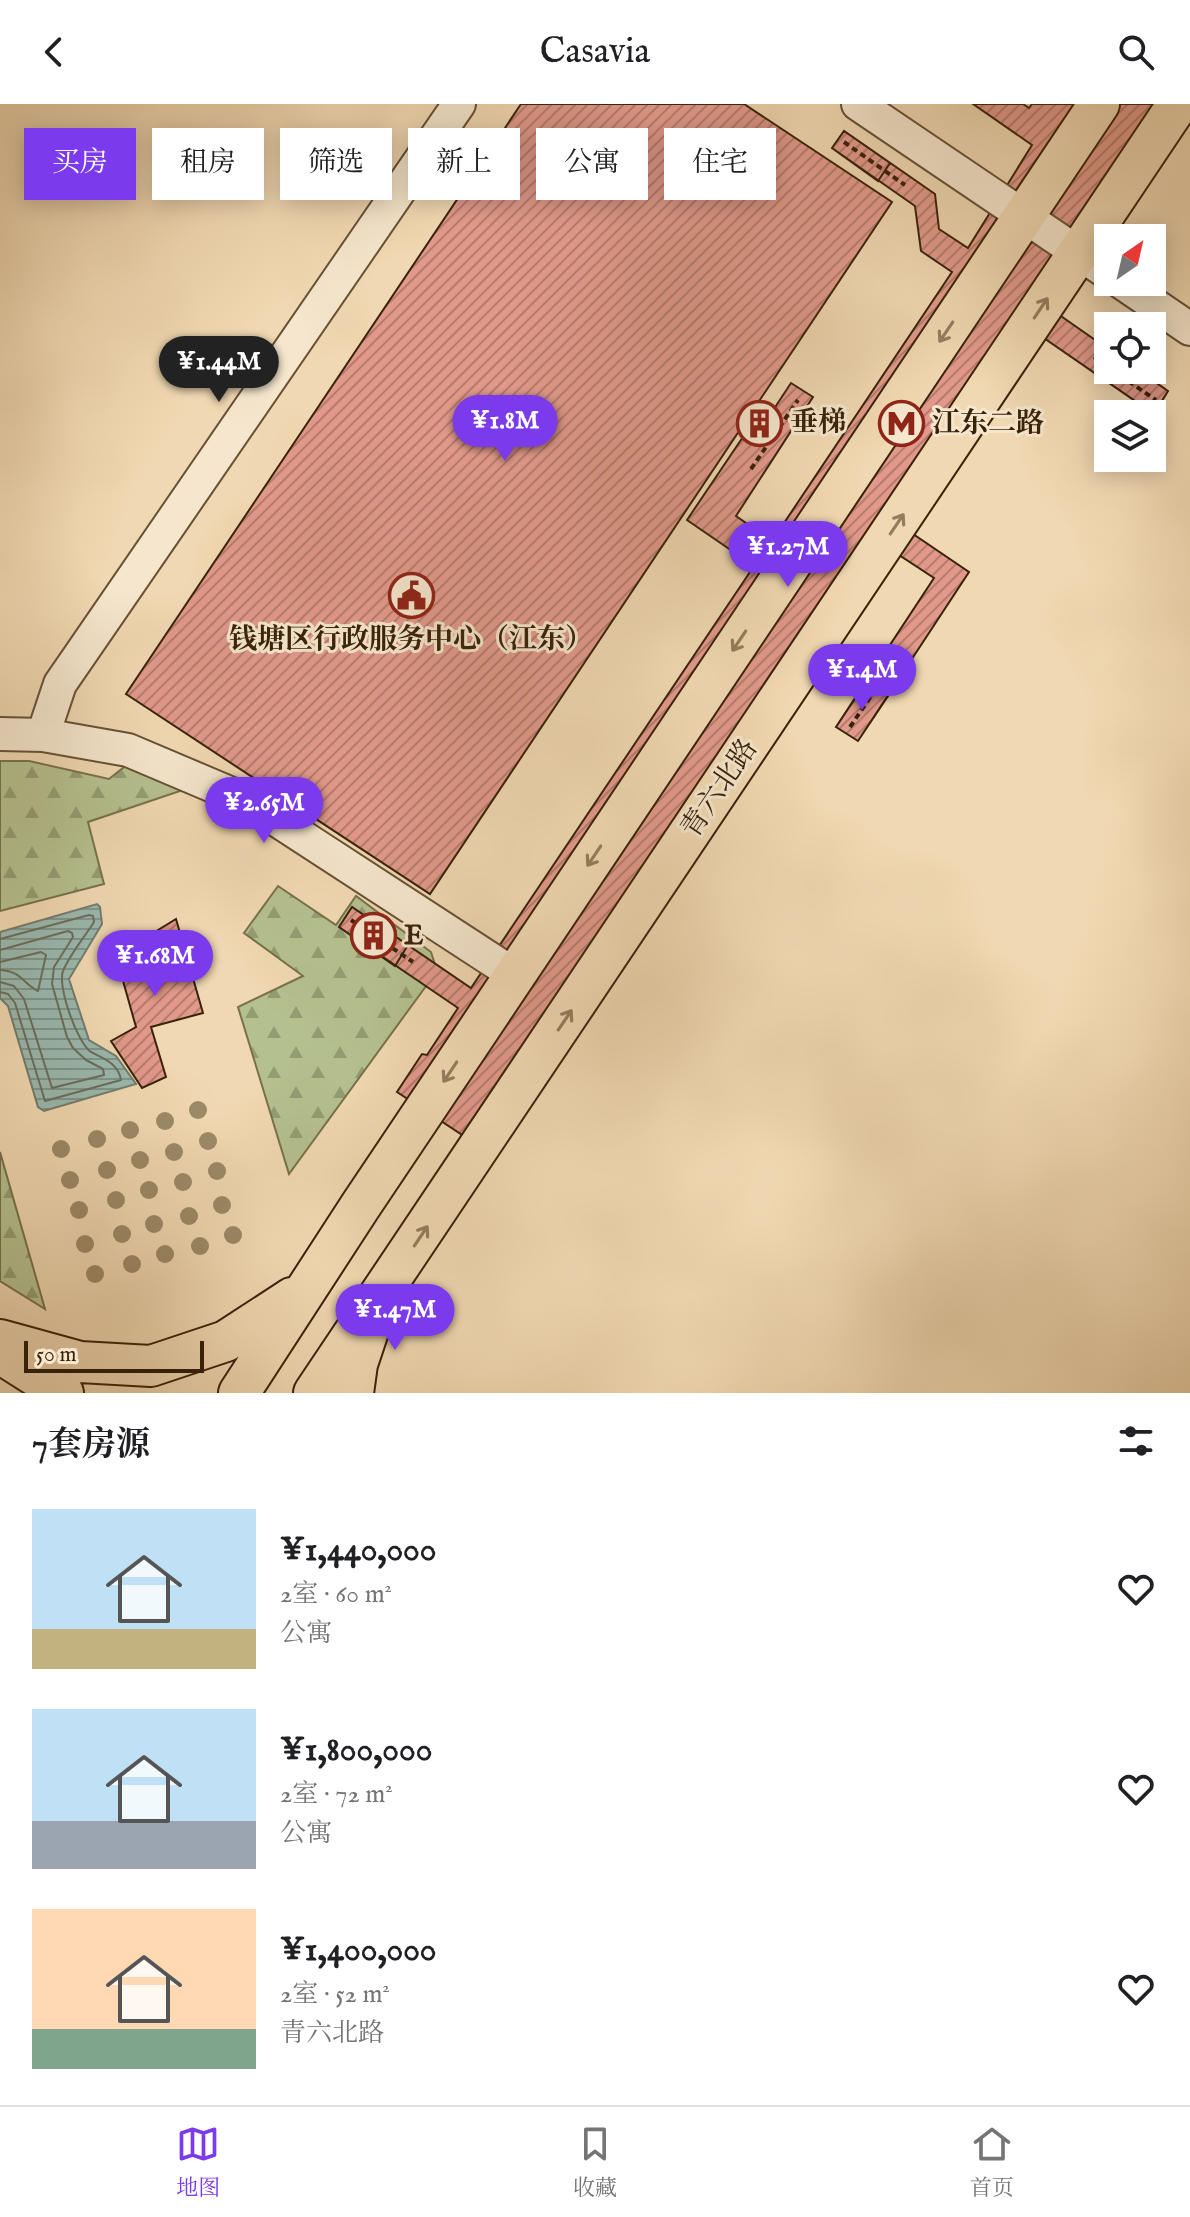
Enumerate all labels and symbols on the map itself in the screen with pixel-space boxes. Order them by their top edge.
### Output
north arrow [1094,224,1166,296]
one-way arrow [1033,297,1049,320]
one-way arrow [938,320,955,342]
pin: ¥1.44M [154,336,284,404]
pin: ¥1.8M [449,395,561,463]
building icon: 垂梯 [735,399,783,447]
metro station icon: 江东二路 [877,400,925,448]
place label: 垂梯 [790,406,846,441]
place label: 江东二路 [932,407,1044,442]
one-way arrow [888,514,905,536]
pin: ¥1.27M [723,521,853,589]
public building icon: 钱塘区行政服务中心（江东） [387,572,435,620]
place label: 钱塘区行政服务中心（江东） [229,623,593,658]
one-way arrow [731,629,747,651]
pin: ¥1.4M [806,644,918,712]
street label: 青六北路 [674,733,766,845]
pin: ¥2.65M [199,777,329,845]
one-way arrow [586,845,603,867]
building icon: E [349,912,397,960]
place label: E [404,919,424,954]
pin: ¥1.68M [90,930,220,998]
one-way arrow [557,1009,573,1031]
one-way arrow [441,1061,458,1083]
one-way arrow [412,1225,429,1247]
pin: ¥1.47M [330,1284,460,1352]
scale bar [24,1337,204,1373]

